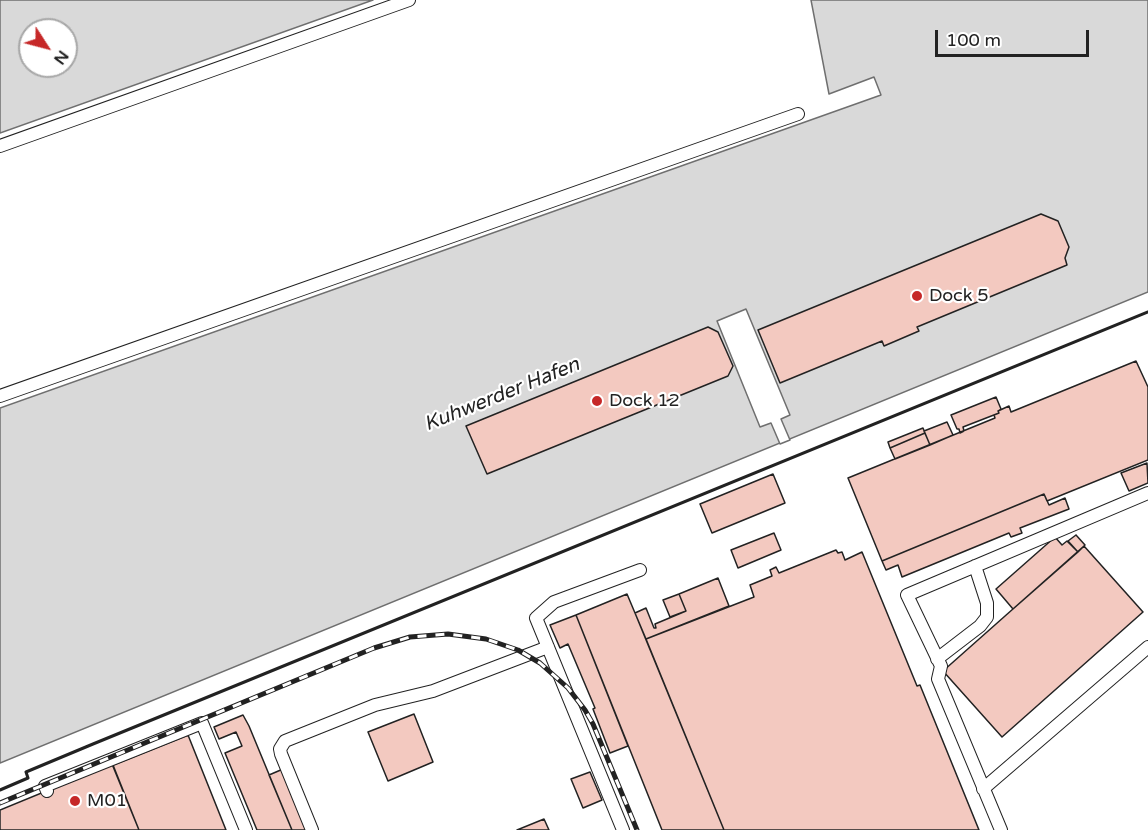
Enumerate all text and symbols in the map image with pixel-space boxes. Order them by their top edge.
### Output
north arrow [18,18,78,78]
scale bar [938,18,1092,56]
text: 100 m [946,29,1001,51]
text: N [49,46,73,68]
place label: Dock 5 [929,285,989,307]
marker: Dock 5 [910,289,924,303]
water label: Kuhwerder Hafen [421,353,583,437]
place label: Dock 12 [609,390,680,412]
marker: Dock 12 [590,394,604,408]
place label: M01 [87,790,127,812]
marker: M01 [68,794,82,808]

